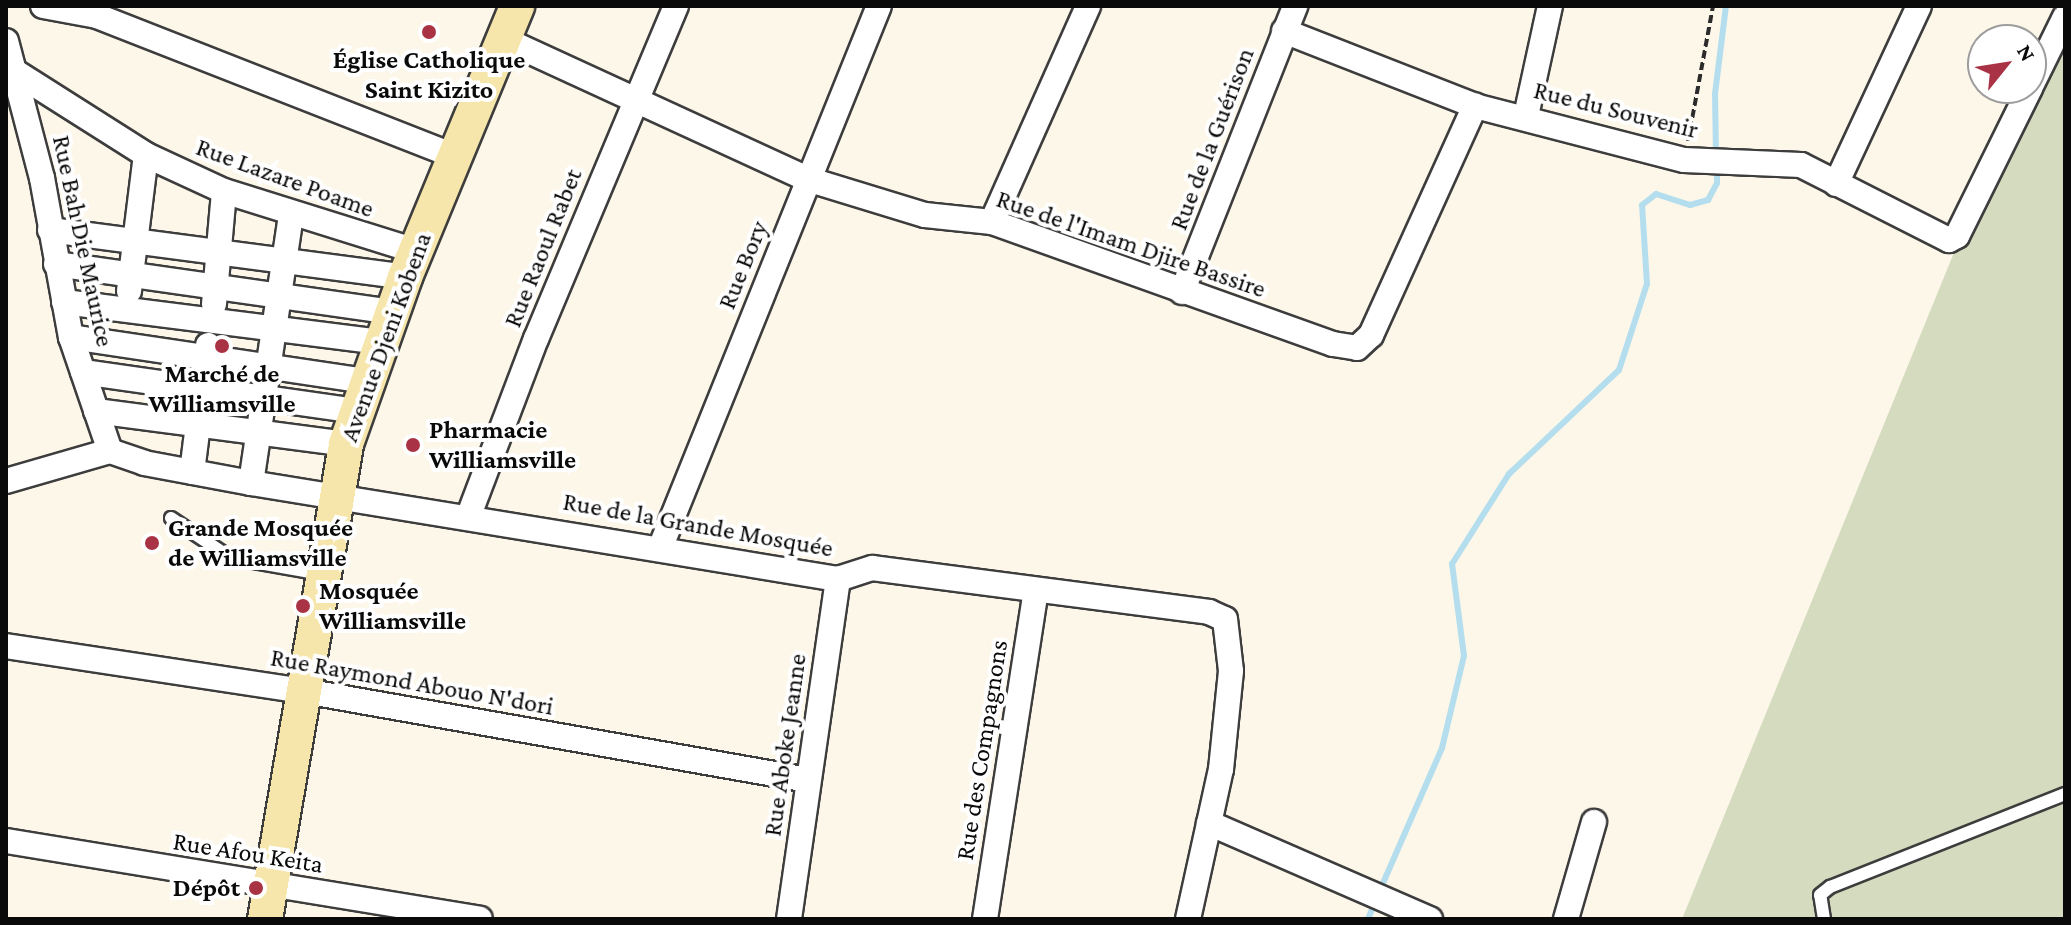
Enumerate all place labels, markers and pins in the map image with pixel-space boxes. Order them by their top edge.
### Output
marker: Église Catholique Saint Kizito [420,23,438,41]
place label: Église Catholique Saint Kizito [333,44,525,106]
marker: Marché de Williamsville [213,337,231,355]
place label: Marché de Williamsville [148,358,296,420]
place label: Pharmacie Williamsville [429,414,576,476]
marker: Pharmacie Williamsville [404,436,422,454]
place label: Grande Mosquée de Williamsville [168,512,353,574]
marker: Grande Mosquée de Williamsville [143,534,161,552]
place label: Mosquée Williamsville [319,575,466,636]
marker: Mosquée Williamsville [294,597,312,615]
place label: Dépôt [173,872,240,904]
marker: Dépôt [247,879,265,897]

